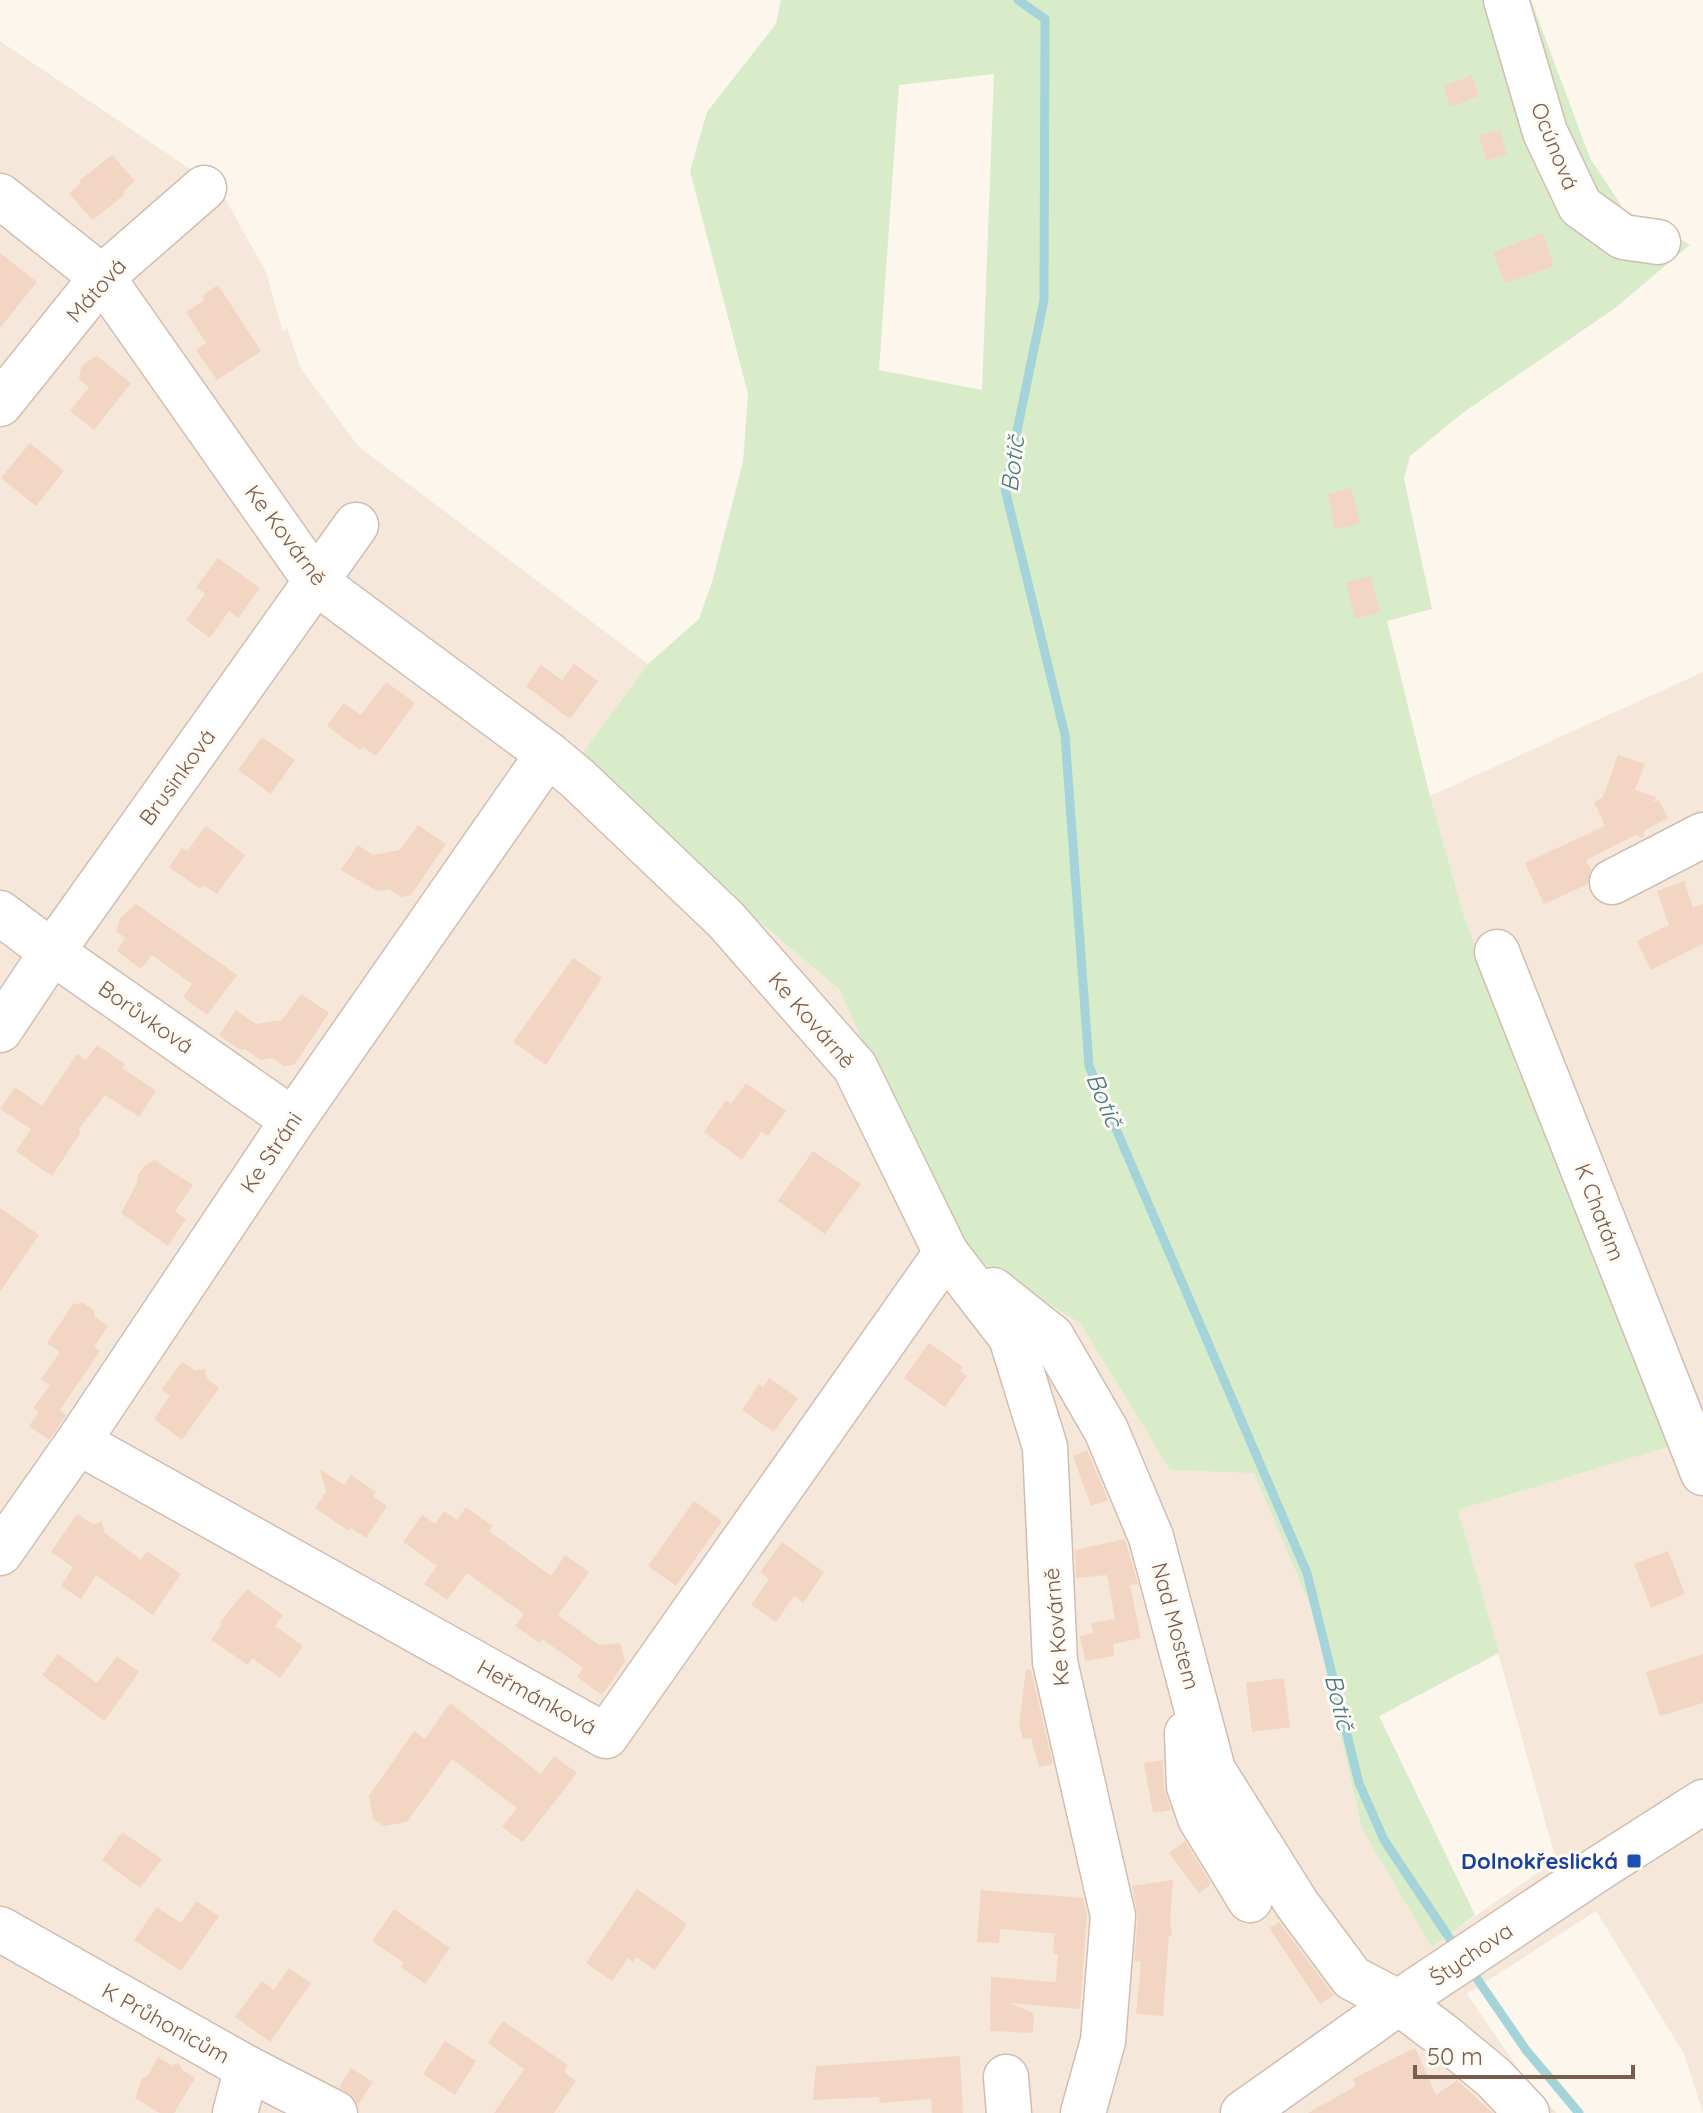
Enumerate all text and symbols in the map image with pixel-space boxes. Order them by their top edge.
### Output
street label: Ocúnová [1525,98,1585,194]
street label: Mátová [60,252,132,328]
water label: Botič [994,432,1031,493]
street label: Ke Kovárně [239,479,333,591]
street label: Brusinková [133,723,221,831]
street label: Ke Kovárně [762,966,862,1074]
street label: Borůvková [93,974,199,1060]
water label: Botič [1080,1068,1131,1134]
street label: Ke Stráni [234,1106,308,1198]
street label: K Chatám [1569,1159,1631,1265]
street label: Nad Mostem [1146,1559,1206,1693]
street label: Ke Kovárně [1037,1567,1075,1687]
street label: Heřmánková [472,1653,602,1741]
water label: Botič [1319,1671,1362,1735]
place label: Dolnokřeslická [1461,1847,1618,1875]
marker: Dolnokřeslická [1625,1852,1643,1870]
street label: Štychova [1424,1916,1518,1992]
street label: K Průhonicům [97,1976,235,2070]
scale bar [1415,2029,1633,2079]
text: 50 m [1427,2041,1483,2071]

